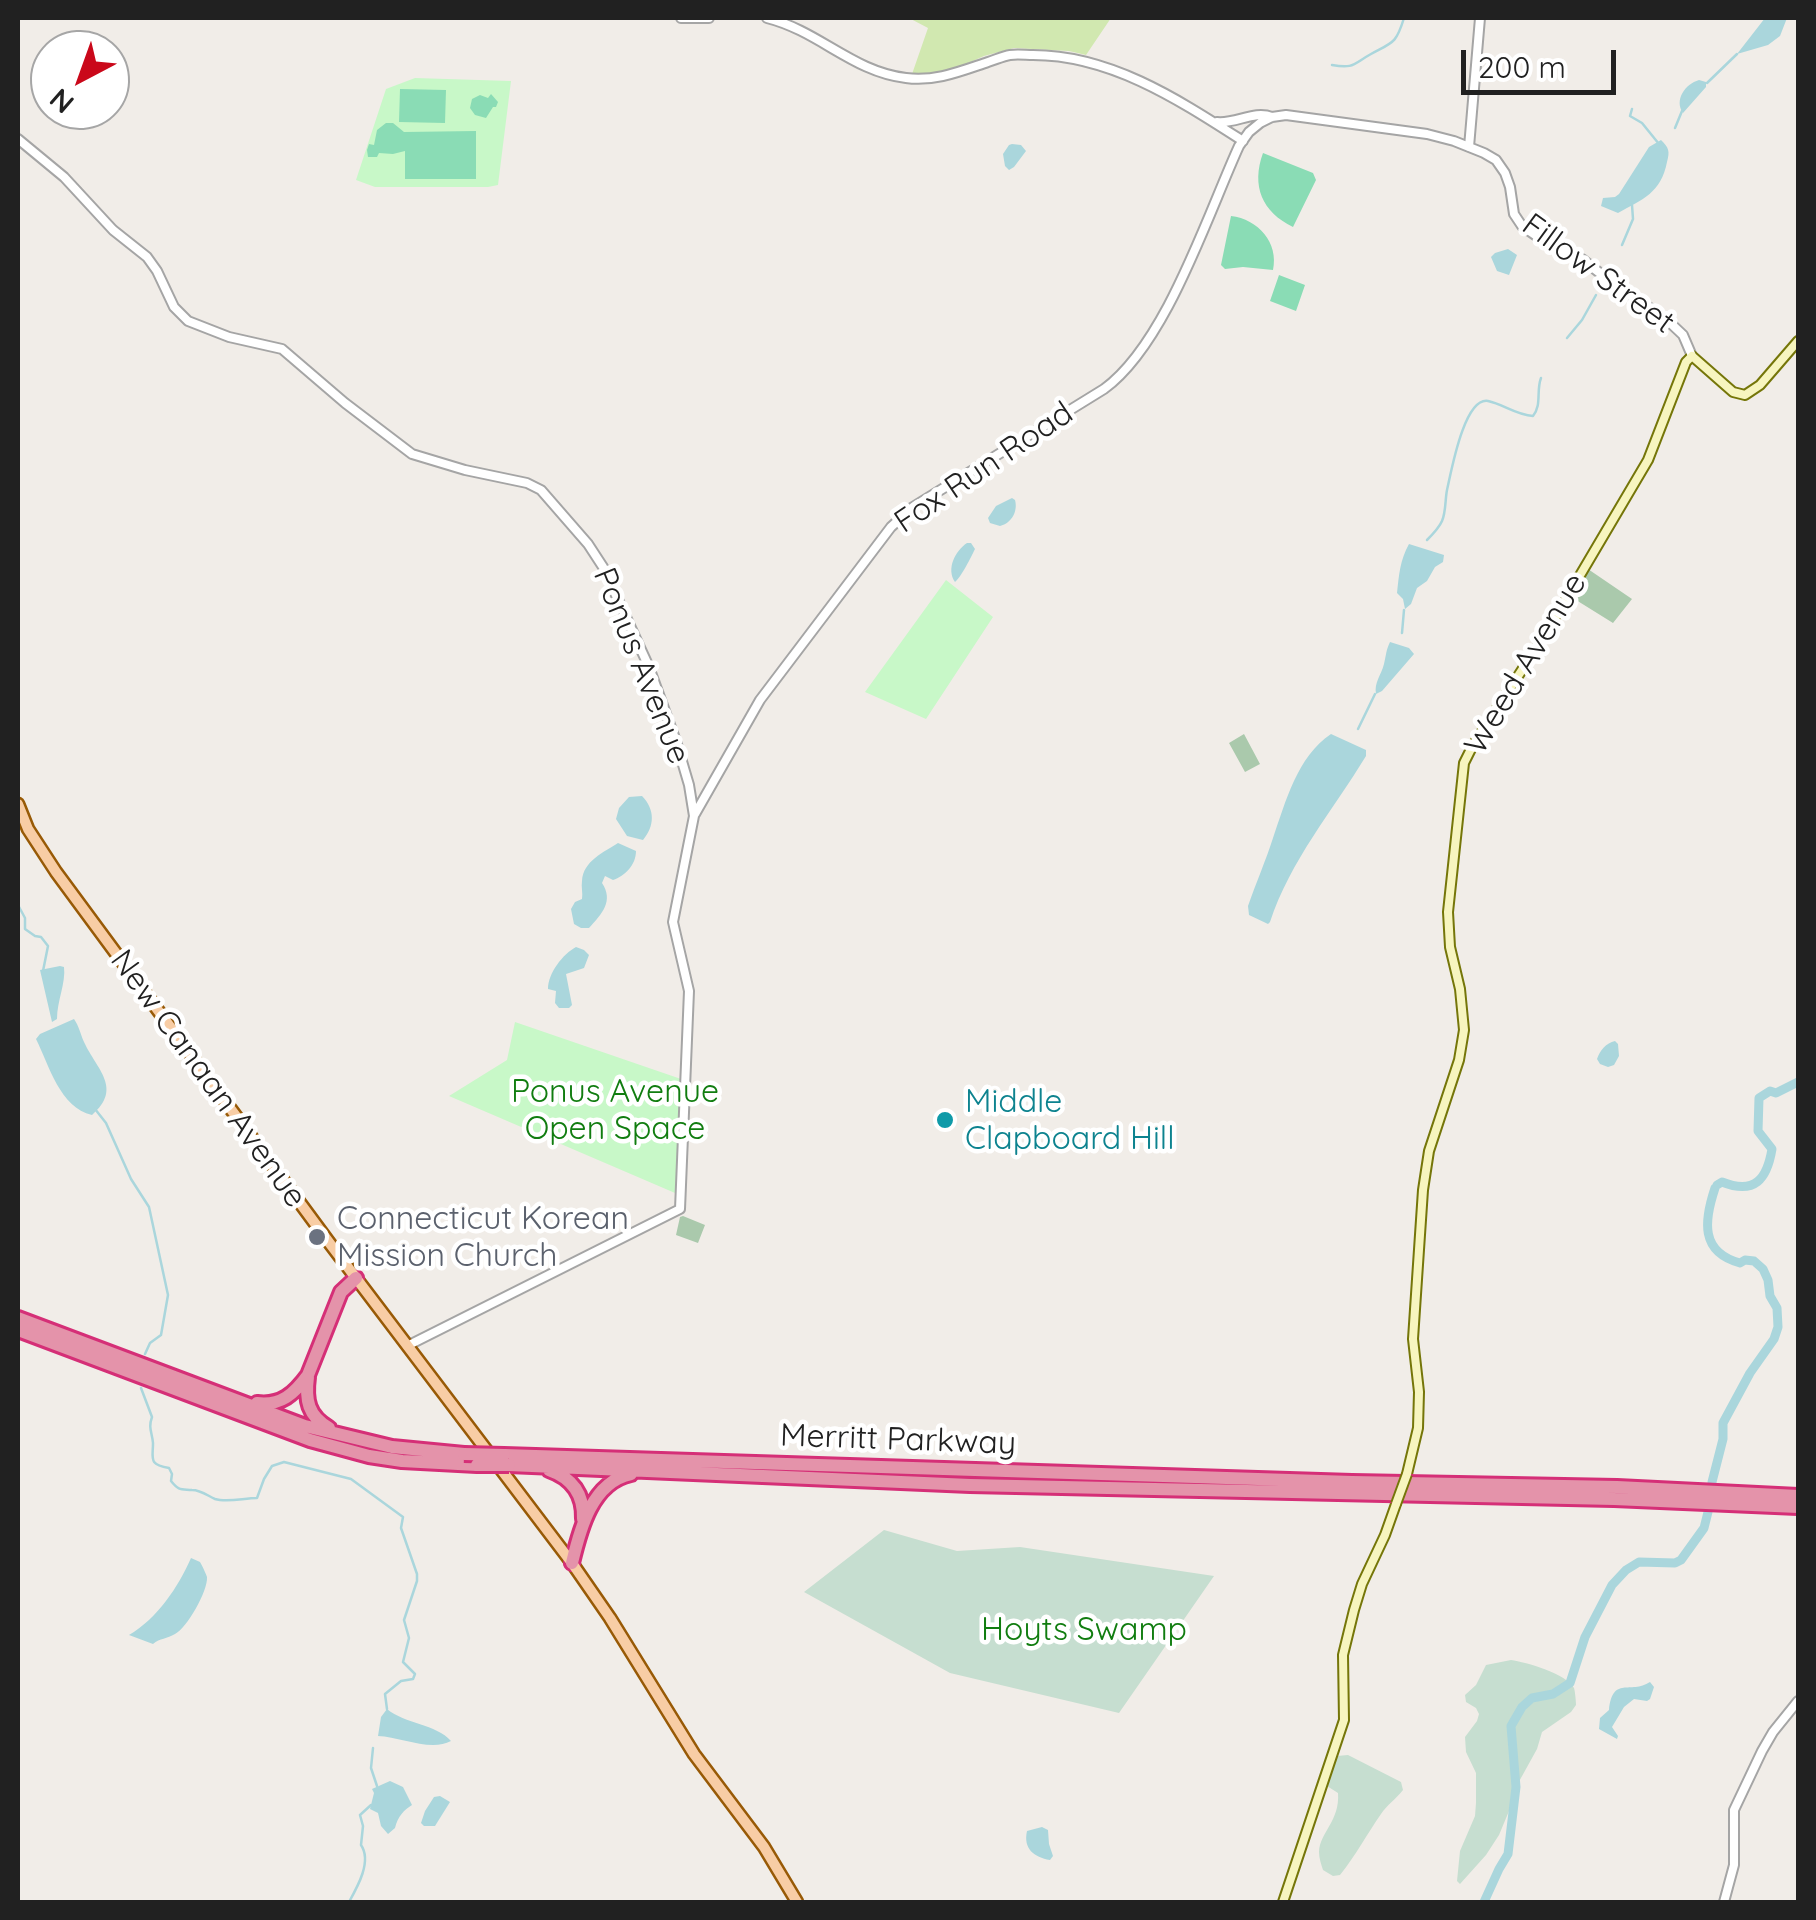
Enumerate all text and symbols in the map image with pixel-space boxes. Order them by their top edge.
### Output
north arrow [30,30,130,130]
scale bar [1466,30,1621,92]
text: 200 m [1478,48,1566,86]
text: N [42,82,81,121]
street label: Fillow Street [1514,206,1682,342]
street label: Fox Run Road [888,394,1080,542]
street label: Ponus Avenue [584,562,698,770]
street label: Weed Avenue [1457,567,1595,761]
street label: New Canaan Avenue [102,943,314,1215]
park label: Ponus Avenue Open Space [511,1073,719,1148]
place label: Middle Clapboard Hill [965,1083,1175,1158]
marker: Middle Clapboard Hill [934,1109,956,1131]
place label: Connecticut Korean Mission Church [337,1200,629,1275]
marker: Connecticut Korean Mission Church [306,1226,328,1248]
street label: Merritt Parkway [779,1417,1017,1463]
park label: Hoyts Swamp [981,1611,1187,1649]

